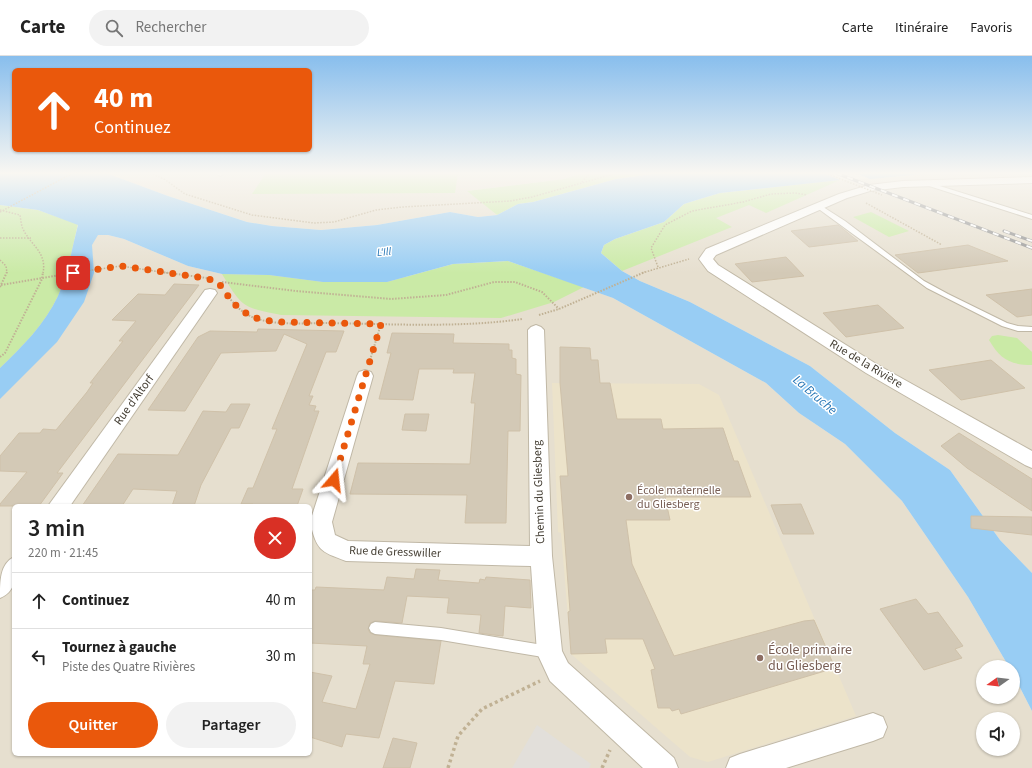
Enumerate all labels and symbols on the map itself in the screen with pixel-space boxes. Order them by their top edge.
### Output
water label: L'Ill [376,244,392,260]
pin [56,256,90,290]
street label: Rue de la Rivière [826,335,906,393]
street label: Rue d'Altorf [110,371,158,429]
water label: La Bruche [789,371,841,419]
street label: Chemin du Gliesberg [529,440,549,544]
position arrow [313,459,355,501]
place label: École maternelle du Gliesberg [637,482,721,513]
marker: École maternelle du Gliesberg [624,492,634,502]
street label: Rue de Gresswiller [349,542,442,562]
place label: École primaire du Gliesberg [768,640,852,676]
marker: École primaire du Gliesberg [755,653,765,663]
north arrow [976,660,1020,704]

